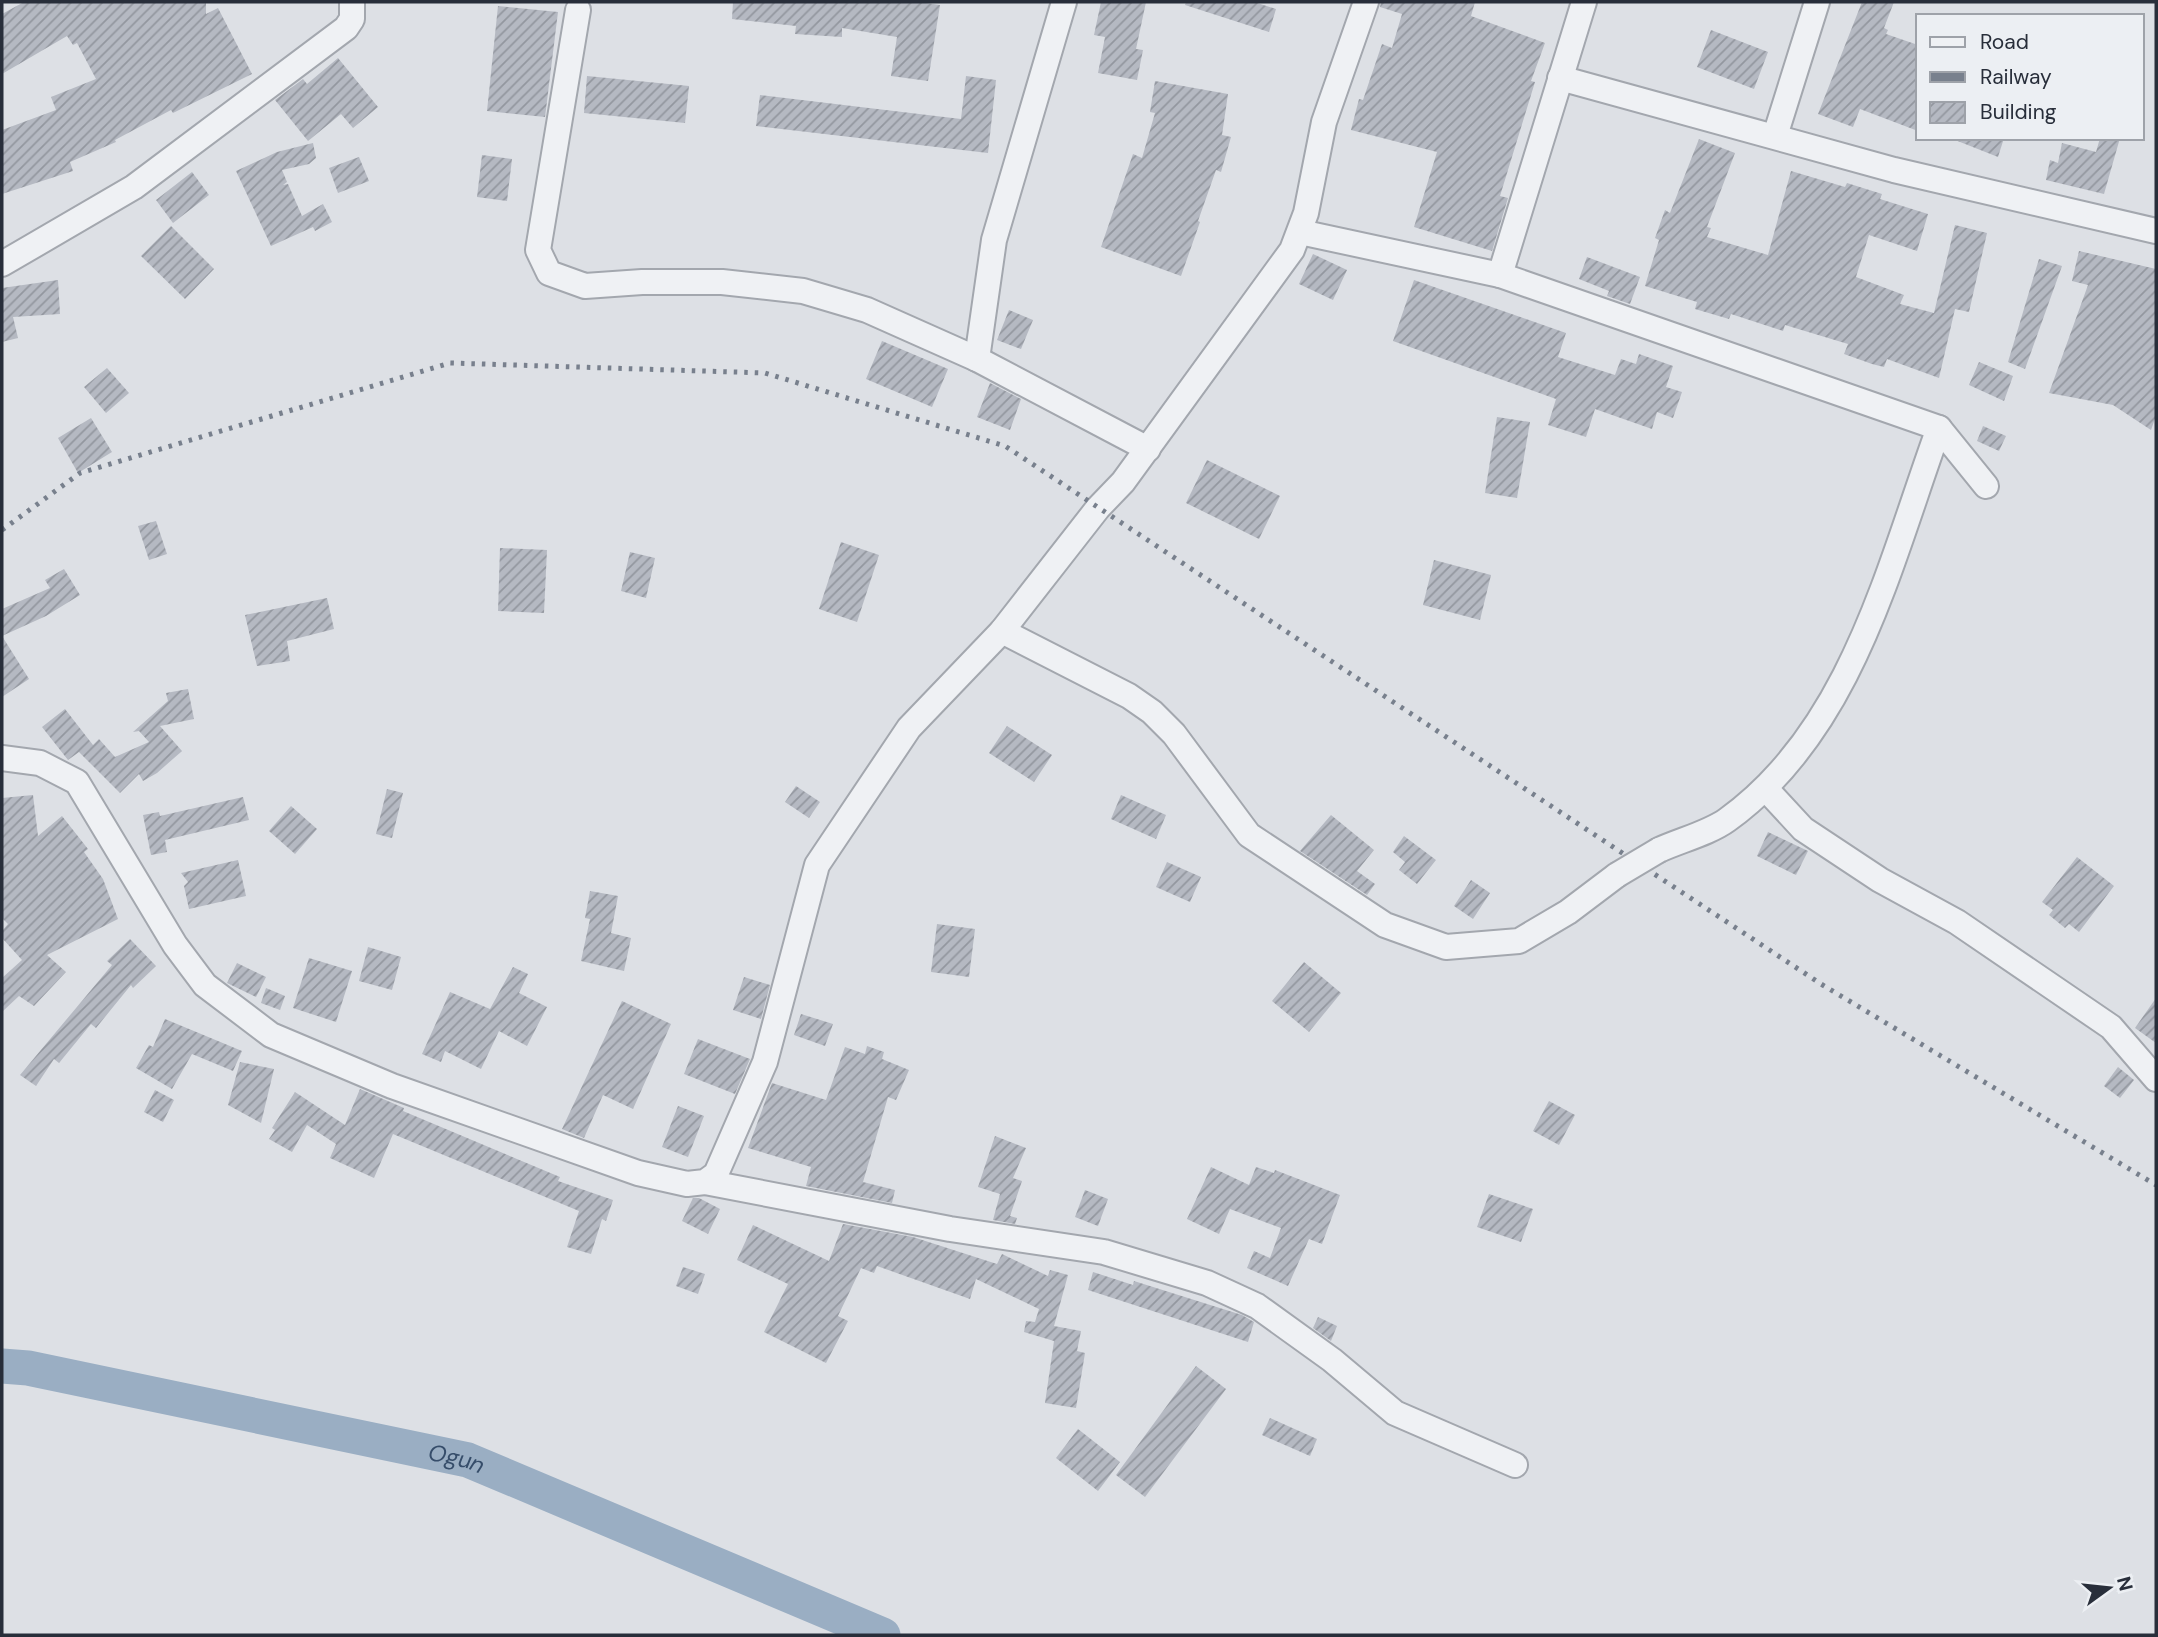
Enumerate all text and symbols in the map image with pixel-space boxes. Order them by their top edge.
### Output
legend [1916,14,2144,140]
text: Road [1980,28,2029,56]
text: Railway [1980,63,2052,91]
text: Building [1980,98,2057,126]
water label: Ogun [426,1437,489,1480]
north arrow [2074,1553,2144,1623]
text: N [2111,1574,2139,1594]

